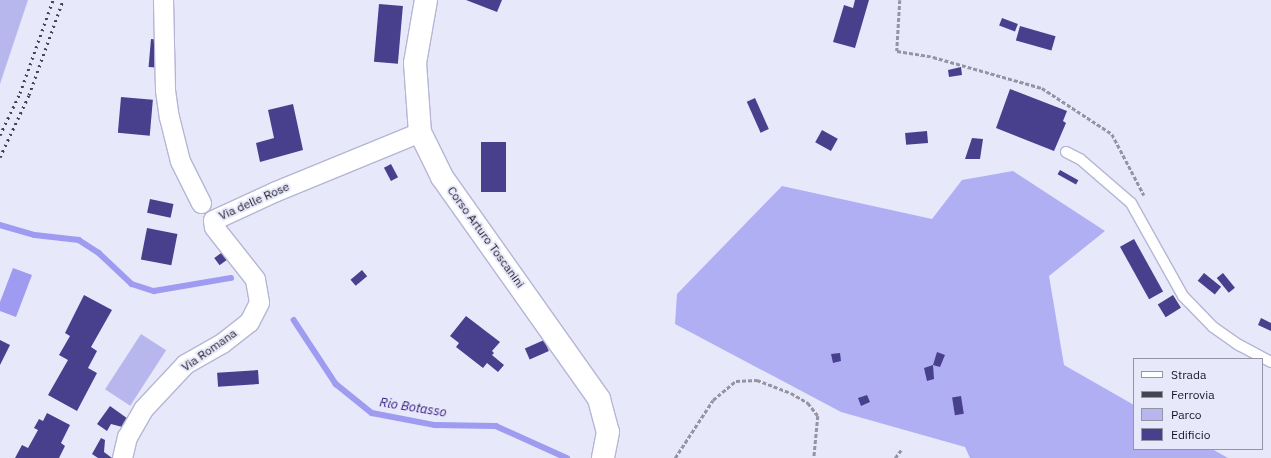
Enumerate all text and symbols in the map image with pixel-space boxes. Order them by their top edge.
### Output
street label: Via delle Rose [217,179,291,223]
street label: Corso Arturo Toscanini [444,184,528,290]
street label: Via Romana [179,326,239,374]
legend [1133,358,1263,450]
text: Strada [1171,367,1206,382]
text: Ferrovia [1171,387,1215,402]
water label: Rio Botasso [378,395,448,421]
text: Parco [1171,407,1202,422]
text: Edificio [1171,427,1210,442]

